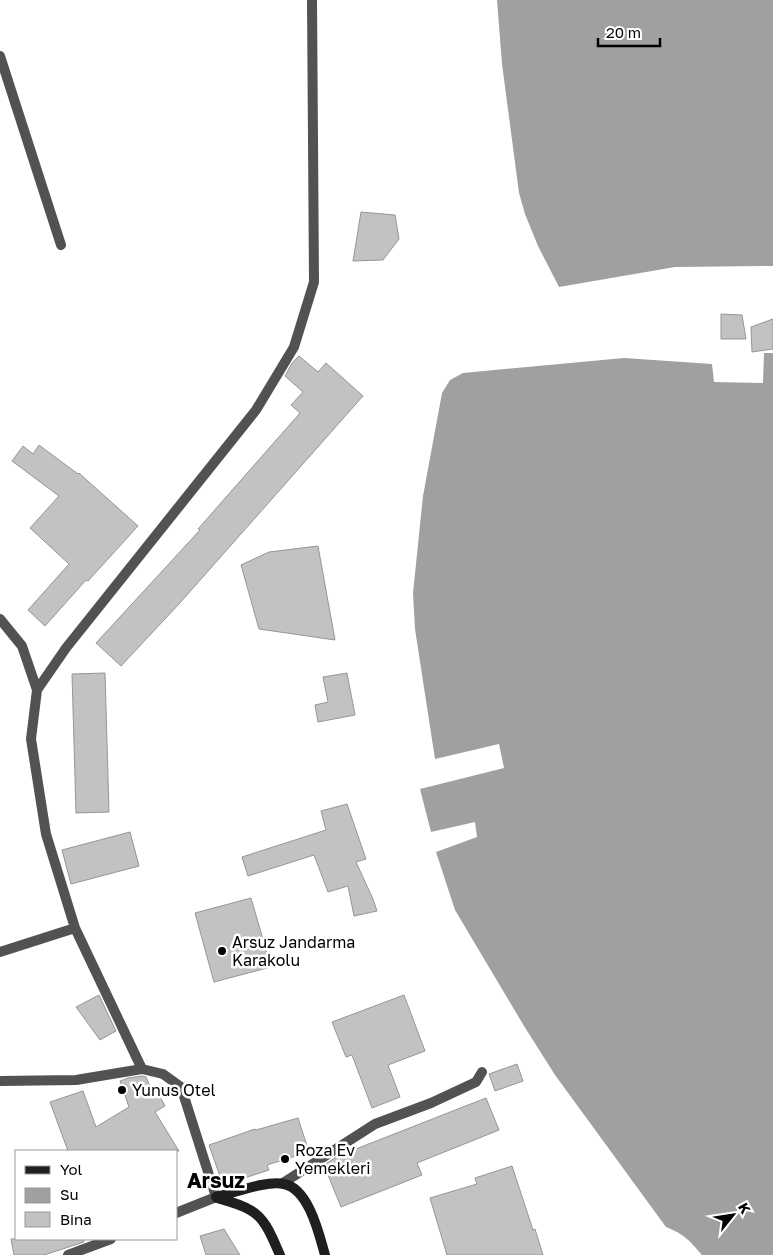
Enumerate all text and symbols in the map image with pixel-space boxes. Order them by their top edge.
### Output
scale bar [598,15,660,47]
text: 20 m [606,23,641,41]
place label: Arsuz Jandarma Karakolu [232,932,355,970]
marker: Arsuz Jandarma Karakolu [216,945,228,957]
place label: Yunus Otel [132,1080,216,1100]
marker: Yunus Otel [116,1084,128,1096]
place label: Roza Ev Yemekleri [295,1140,371,1178]
legend [15,1150,178,1240]
marker: Roza Ev Yemekleri [279,1153,291,1165]
text: Yol [60,1160,82,1178]
district label: Arsuz [187,1167,245,1193]
text: Su [60,1185,79,1203]
north arrow [708,1190,758,1240]
text: K [735,1200,755,1217]
text: Bina [60,1210,92,1228]

